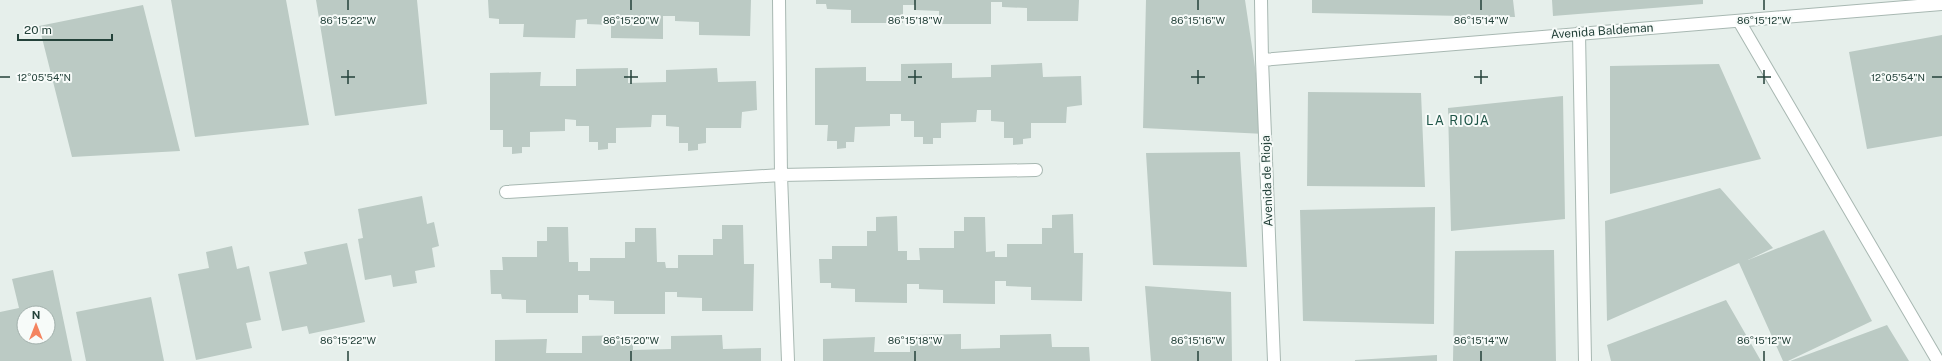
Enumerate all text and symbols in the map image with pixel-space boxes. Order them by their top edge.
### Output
text: 86°15'22"W [320,14,376,26]
text: 86°15'20"W [603,14,660,26]
text: 86°15'18"W [888,14,943,26]
text: 86°15'16"W [1171,14,1226,26]
text: 86°15'14"W [1454,14,1509,26]
text: 86°15'12"W [1737,14,1791,26]
scale bar [18,16,112,42]
street label: Avenida Baldeman [1550,20,1654,42]
text: 20 m [24,23,52,37]
text: 12°05'54"N [17,71,71,83]
text: 12°05'54"N [1871,71,1925,83]
district label: LA RIOJA [1426,113,1490,128]
street label: Avenida de Rioja [1258,135,1276,227]
north arrow [16,305,56,345]
text: N [32,309,40,321]
text: 86°15'22"W [320,334,376,346]
text: 86°15'20"W [603,334,660,346]
text: 86°15'18"W [888,334,943,346]
text: 86°15'16"W [1171,334,1226,346]
text: 86°15'14"W [1454,334,1509,346]
text: 86°15'12"W [1737,334,1791,346]

